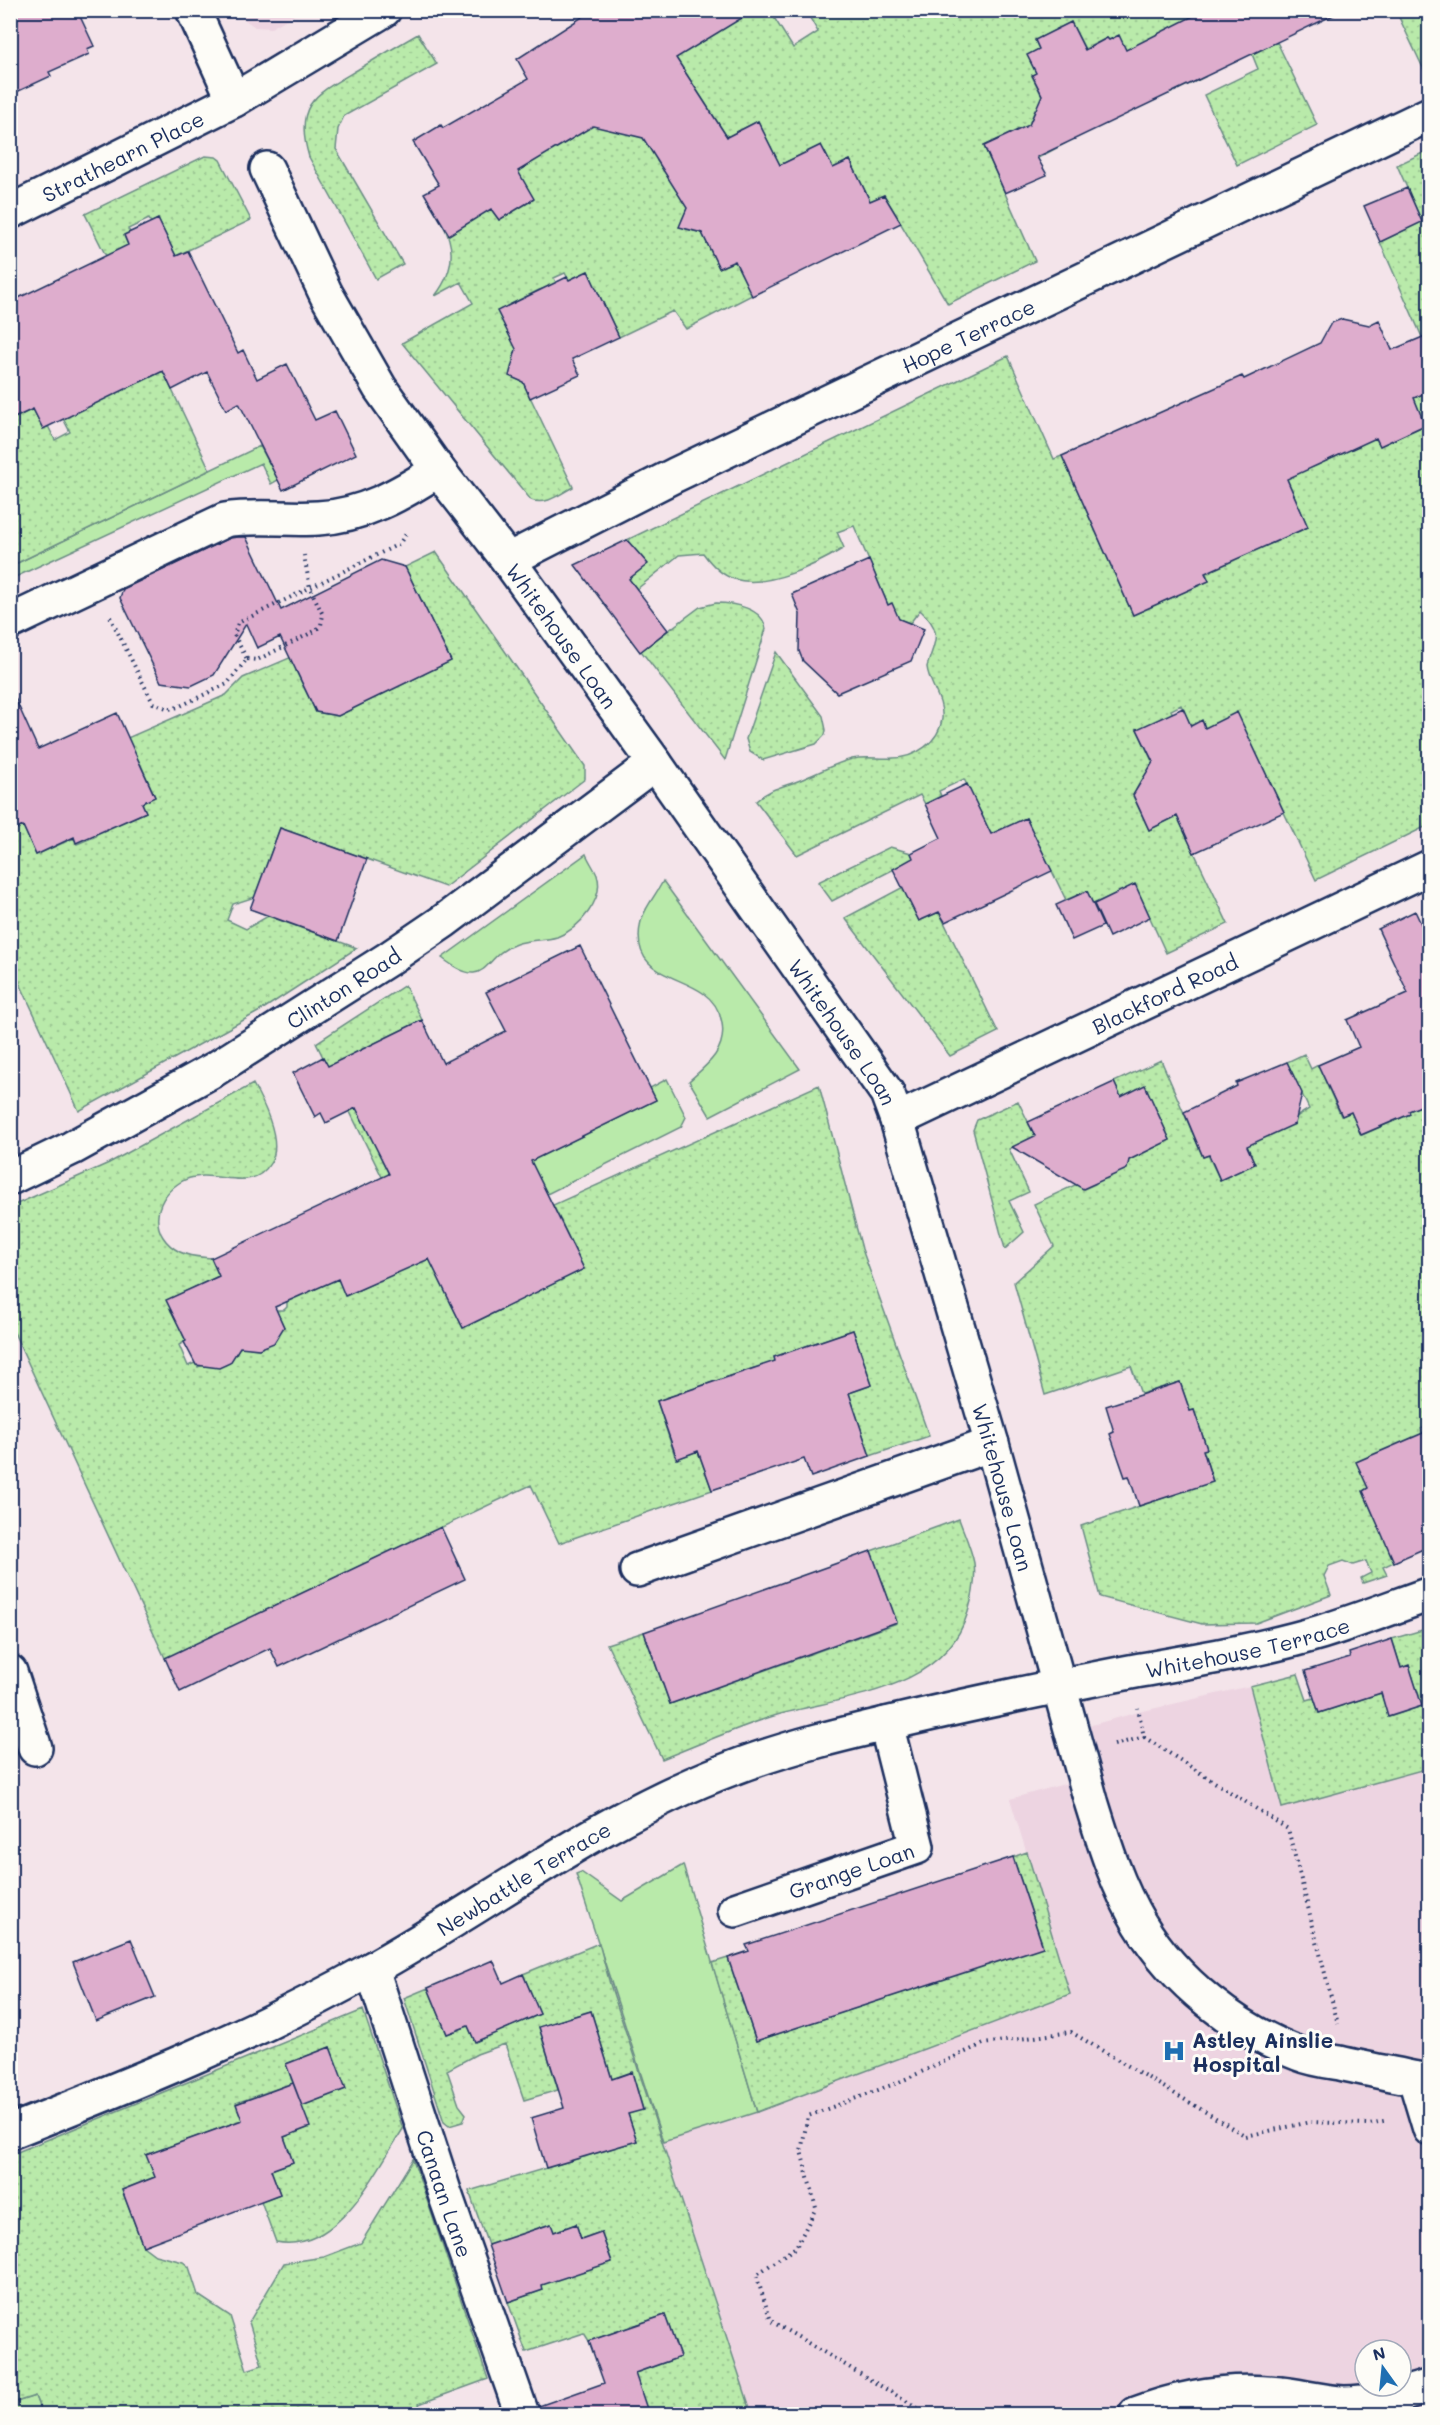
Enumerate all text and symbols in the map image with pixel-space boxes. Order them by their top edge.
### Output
street label: Strathearn Place [37,104,208,207]
street label: Hope Terrace [897,292,1039,378]
street label: Whitehouse Loan [501,557,624,713]
street label: Clinton Road [281,941,406,1034]
street label: Blackford Road [1087,947,1242,1039]
street label: Whitehouse Loan [783,953,904,1108]
street label: Whitehouse Loan [967,1400,1040,1574]
street label: Whitehouse Terrace [1143,1610,1353,1683]
street label: Newbattle Terrace [431,1814,615,1941]
street label: Grange Loan [785,1836,918,1904]
place label: Astley Ainslie Hospital [1192,2026,1333,2077]
hospital icon: Astley Ainslie Hospital [1161,2038,1187,2064]
street label: Canaan Lane [411,2126,480,2261]
north arrow [1353,2338,1413,2398]
text: N [1370,2341,1388,2365]

